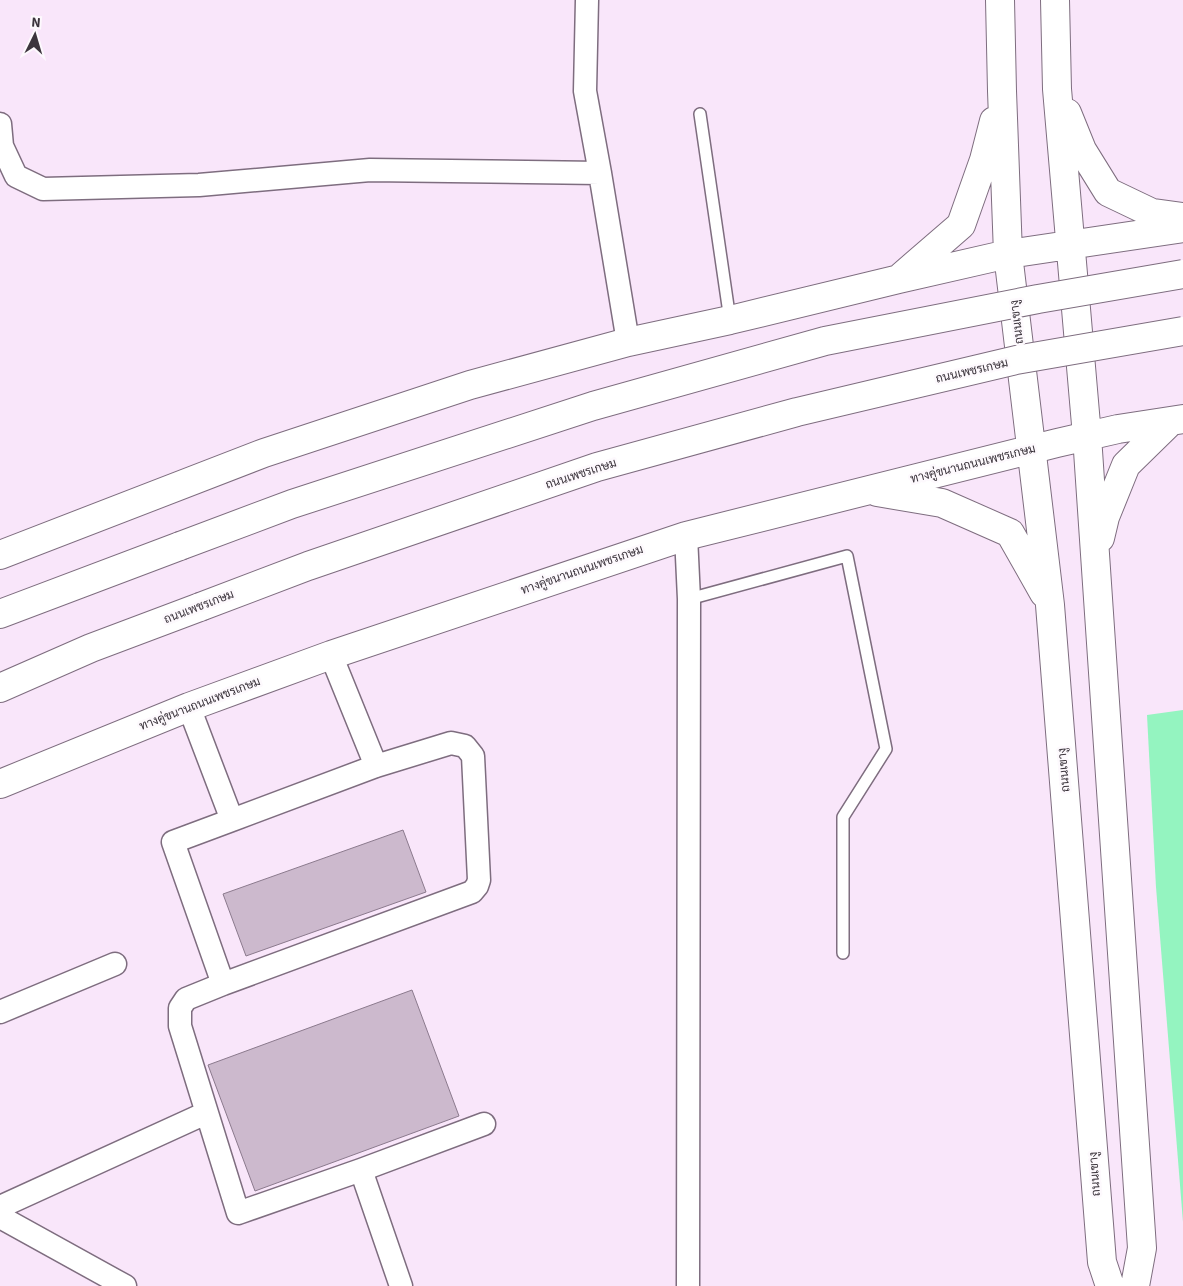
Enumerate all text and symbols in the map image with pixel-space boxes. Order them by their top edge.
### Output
north arrow [10,10,60,60]
text: N [31,13,42,33]
street label: ถนนเขางู [1006,299,1028,345]
street label: ถนนเพชรเกษม [934,354,1010,388]
street label: ทางคู่ขนานถนนเพชรเกษม [909,440,1037,488]
street label: ถนนเพชรเกษม [543,455,619,493]
street label: ทางคู่ขนานถนนเพชรเกษม [519,541,645,599]
street label: ถนนเพชรเกษม [161,586,237,628]
street label: ทางคู่ขนานถนนเพชรเกษม [137,673,263,735]
street label: ถนนเขางู [1054,747,1074,793]
street label: ถนนเขางู [1085,1151,1105,1197]

